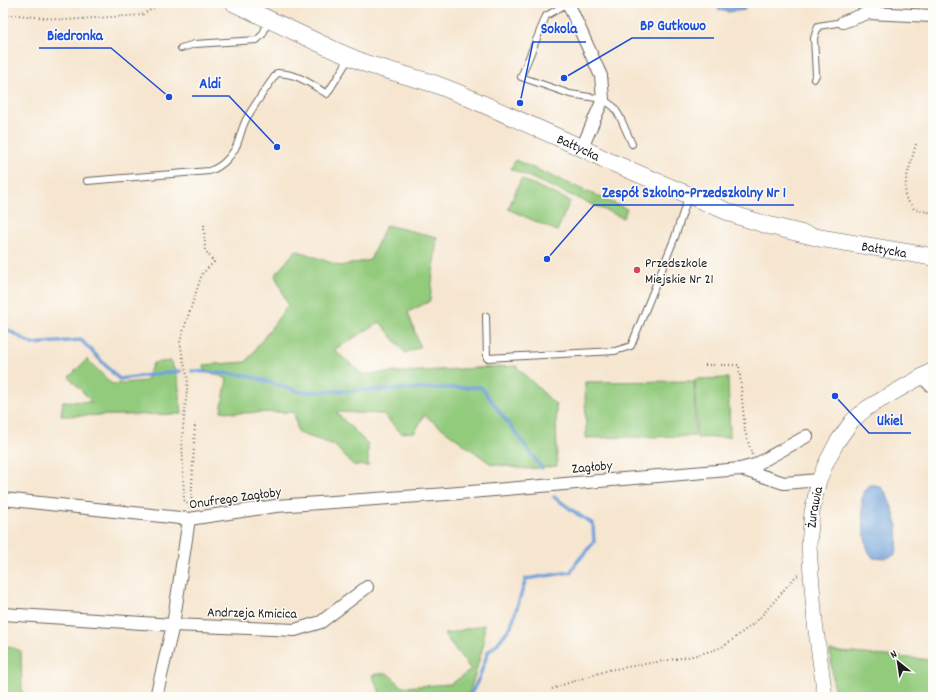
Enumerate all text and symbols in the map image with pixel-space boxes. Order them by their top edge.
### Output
callout: BP Gutkowo [632,11,714,38]
callout: Sokola [533,15,586,42]
text: BP Gutkowo [640,16,706,38]
text: Sokola [541,19,578,41]
callout: Biedronka [39,21,111,48]
text: Biedronka [47,26,104,48]
callout: Aldi [192,69,229,96]
text: Aldi [199,74,221,96]
street label: Bałtycka [553,130,603,168]
callout: Zespół Szkolno-Przedszkolny Nr 1 [594,178,794,205]
text: Zespół Szkolno-Przedszkolny Nr 1 [602,183,786,205]
street label: Bałtycka [860,237,909,265]
place label: Przedszkole Miejskie Nr 21 [645,254,714,290]
marker: Przedszkole Miejskie Nr 21 [632,265,642,275]
callout: Ukiel [869,406,911,433]
text: Ukiel [877,411,904,433]
street label: Zagłoby [571,456,613,480]
street label: Onufrego Zagłoby [188,483,283,515]
street label: Żurawia [803,484,829,529]
street label: Andrzeja Kmicica [207,603,297,625]
north arrow [878,642,918,682]
text: N [888,647,901,663]

